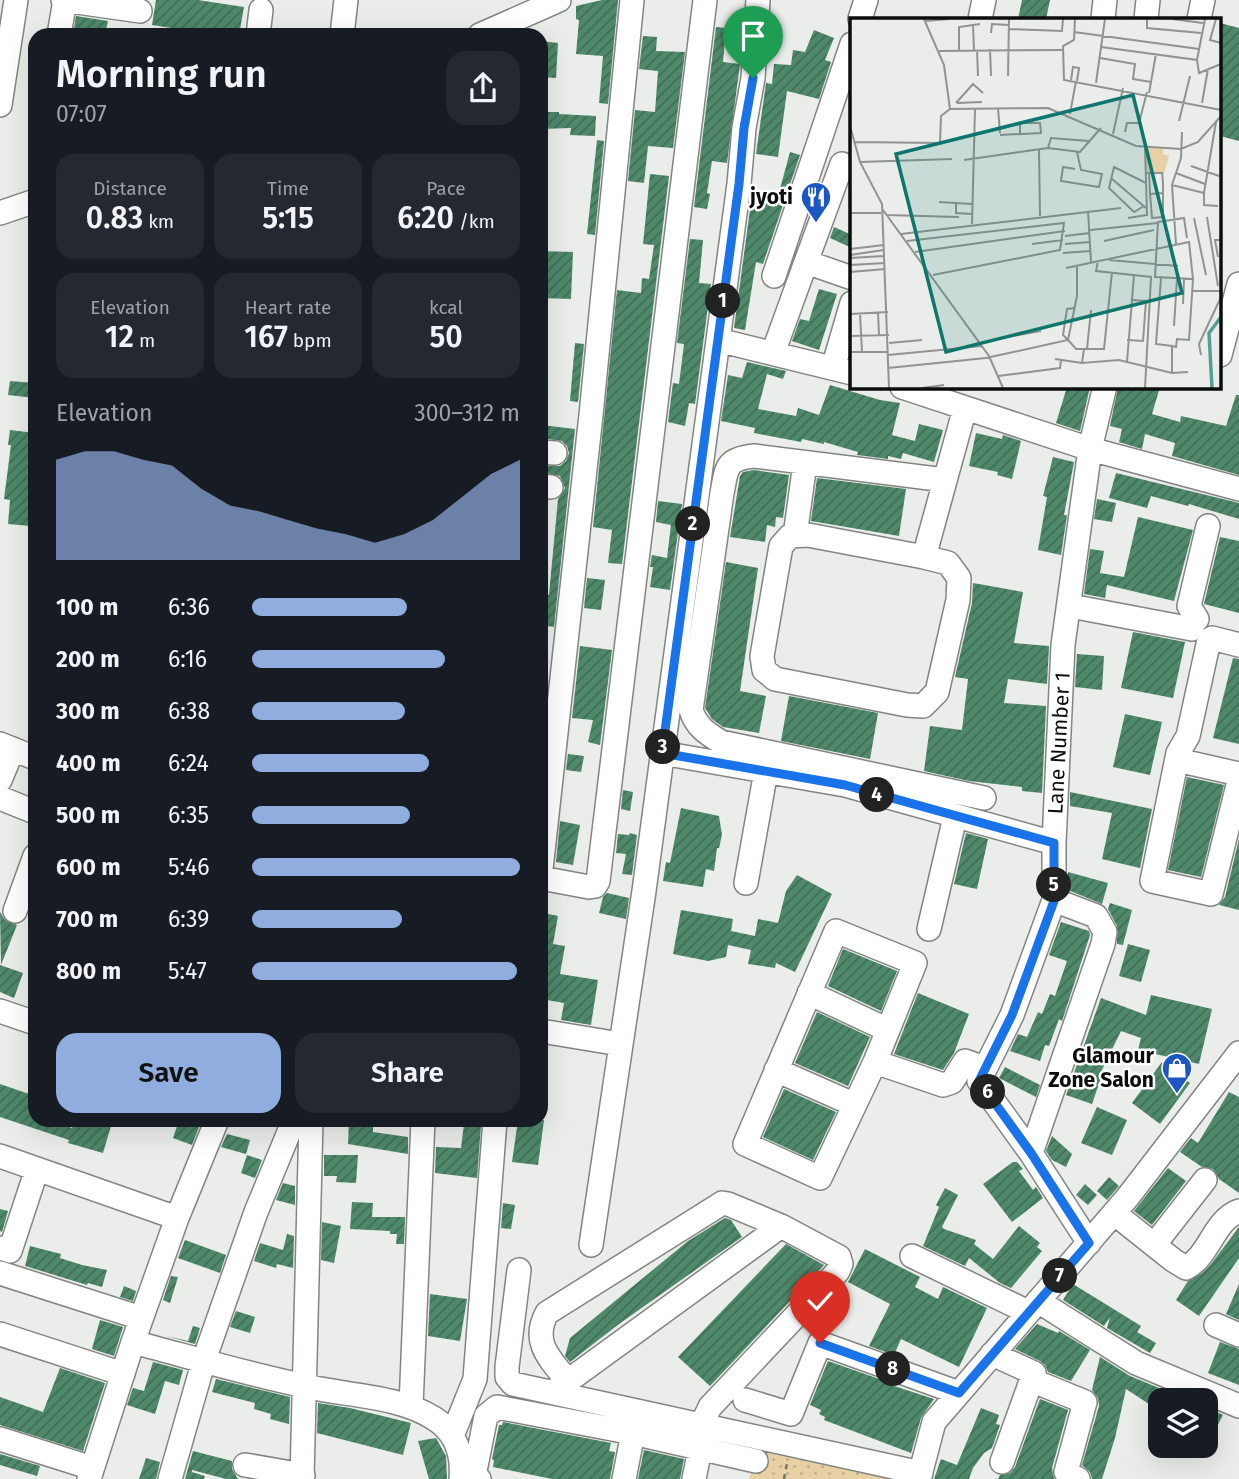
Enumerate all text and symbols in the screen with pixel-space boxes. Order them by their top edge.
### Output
pin [723,6,783,78]
icon: arrive [734,17,772,55]
inset map [850,18,1222,388]
text: Morning run [56,51,267,97]
button: share [446,51,520,125]
text: 07:07 [56,100,107,128]
text: Distance [93,177,167,200]
text: Time [267,177,309,200]
text: Pace [426,177,466,200]
restaurant icon: jyoti [799,180,833,224]
place label: jyoti [749,184,793,210]
text: 0.83 [86,200,143,236]
text: 5:15 [262,200,314,236]
text: 6:20 [397,200,454,236]
text: km [143,210,174,233]
text: /km [454,210,495,233]
pin: 1 [706,284,740,318]
text: 1 [718,289,727,312]
text: Elevation [90,296,170,319]
text: Heart rate [245,296,331,319]
text: kcal [429,296,463,319]
text: 12 [105,319,134,355]
text: 167 [244,319,288,355]
text: 50 [429,319,463,355]
text: m [134,329,155,352]
text: bpm [288,329,332,352]
text: Elevation [56,399,152,427]
text: 300–312 m [414,399,520,427]
pin: 2 [676,506,710,542]
text: 2 [688,512,697,535]
text: 100 m [56,593,118,621]
text: 6:36 [168,593,210,621]
text: 200 m [56,645,120,673]
text: 6:16 [168,645,207,673]
street label: Lane Number 1 [1042,671,1076,815]
text: 300 m [56,697,120,725]
text: 6:38 [168,697,210,725]
pin: 3 [646,730,680,764]
text: 3 [658,735,667,758]
text: 400 m [56,749,121,777]
text: 6:24 [168,749,209,777]
pin: 4 [860,778,894,812]
text: 4 [871,783,882,806]
text: 500 m [56,801,120,829]
text: 6:35 [168,801,209,829]
text: 600 m [56,853,121,881]
text: 5:46 [168,853,209,881]
pin: 5 [1036,868,1072,903]
text: 5 [1048,873,1059,896]
text: 700 m [56,905,118,933]
text: 6:39 [168,905,209,933]
text: 800 m [56,957,121,985]
text: 5:47 [168,957,207,985]
button: Save [56,1033,281,1113]
button: Share [295,1033,520,1113]
place label: Glamour Zone Salon [1048,1043,1155,1093]
shop icon: Glamour Zone Salon [1160,1051,1194,1095]
pin: 6 [970,1074,1006,1110]
text: 6 [982,1080,993,1103]
pin: 7 [1042,1258,1078,1294]
text: 7 [1055,1264,1064,1287]
pin [790,1271,850,1343]
icon: check [801,1282,839,1320]
pin: 8 [876,1352,910,1386]
text: 8 [887,1357,898,1380]
map controls [1148,1388,1218,1458]
button: layers [1148,1388,1218,1458]

